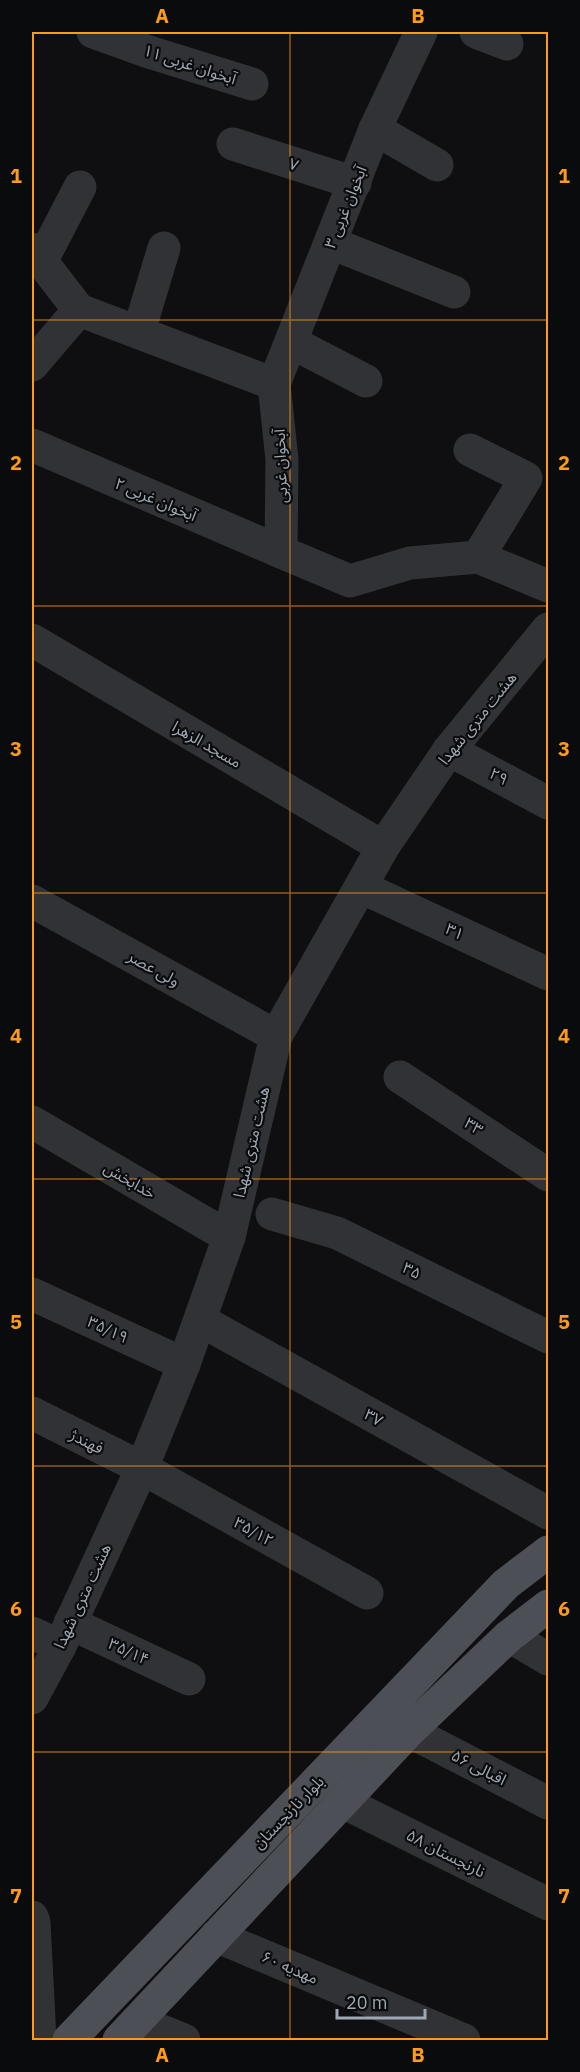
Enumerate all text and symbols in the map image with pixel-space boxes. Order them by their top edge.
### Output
text: A [155,2,169,29]
text: B [411,2,425,29]
street label: آبخوان غربی ۱۱ [141,40,240,89]
street label: ۷ [287,153,301,175]
text: 1 [10,162,22,189]
street label: آبخوان غربی ۳ [319,162,371,251]
text: 1 [558,162,570,189]
street label: آبخوان غربی [269,427,291,503]
text: 2 [10,449,22,476]
text: 2 [558,449,570,476]
street label: آبخوان غربی ۲ [112,473,201,526]
street label: هشت متری شهدا [433,668,521,768]
street label: مسجد الزهرا [169,716,245,772]
text: 3 [10,735,22,762]
text: 3 [558,735,570,762]
street label: ۲۹ [486,763,512,789]
street label: ۳۱ [442,918,468,944]
street label: ولی عصر [124,945,184,990]
text: 4 [10,1022,22,1049]
text: 4 [558,1022,570,1049]
street label: هشت متری شهدا [228,1084,274,1200]
street label: ۳۳ [461,1113,487,1139]
street label: خدابخش [101,1157,159,1203]
street label: ۳۵ [399,1257,425,1283]
text: 5 [10,1308,22,1335]
text: 5 [558,1308,570,1335]
street label: ۳۵/۱۹ [84,1311,132,1347]
street label: ۳۷ [361,1404,387,1430]
street label: فهندژ [66,1424,107,1458]
street label: ۳۵/۱۲ [230,1512,278,1550]
street label: هشت متری شهدا [49,1540,115,1652]
text: 6 [10,1595,22,1622]
text: 6 [558,1595,570,1622]
street label: ۳۵/۱۴ [105,1633,153,1669]
street label: اقبالی ۵۶ [448,1745,510,1789]
street label: بلوار نارنجستان [248,1771,328,1853]
street label: نارنجستان ۵۸ [403,1825,489,1881]
text: 7 [10,1882,22,1909]
text: 7 [558,1882,570,1909]
street label: مهدیه ۶۰ [259,1946,321,1988]
scale bar [337,1982,426,2020]
text: 20 m [346,1991,388,2014]
text: A [155,2041,169,2068]
text: B [411,2041,425,2068]

